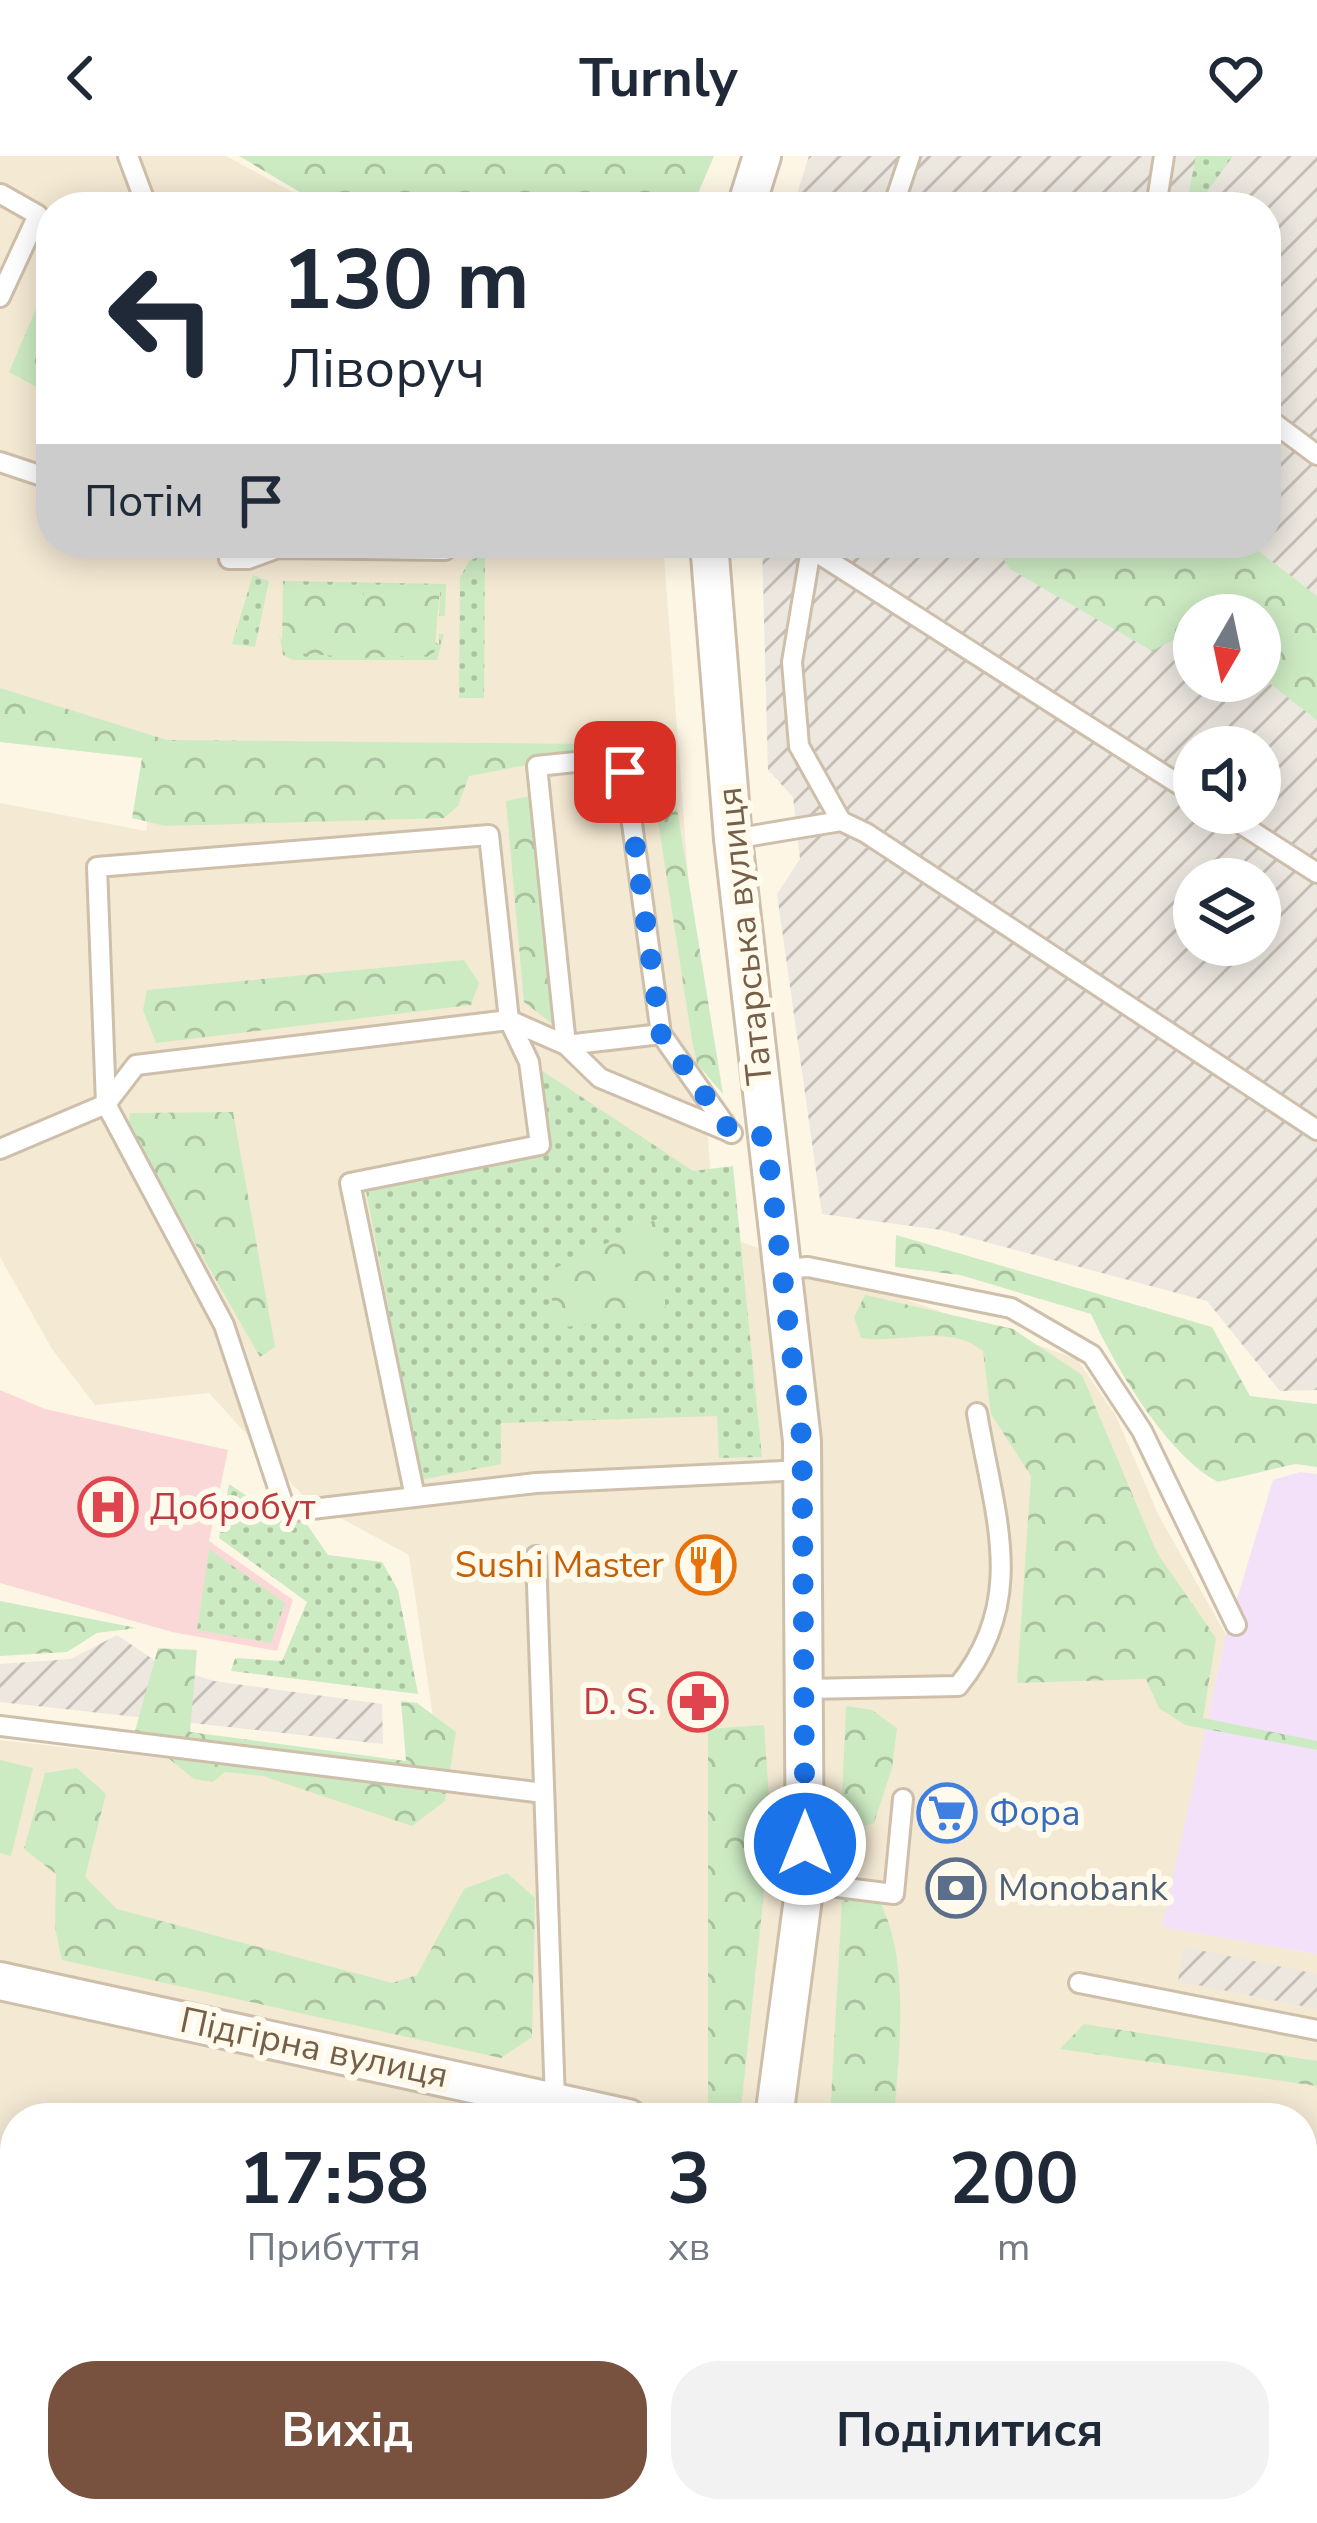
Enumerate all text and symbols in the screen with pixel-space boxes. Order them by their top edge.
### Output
text: Turnly [579,41,738,115]
icon: back [48,45,114,111]
icon: heart [1203,45,1269,111]
text: 130 m [282,223,530,338]
icon: left [84,240,240,396]
text: Ліворуч [282,332,485,406]
icon: arrive [228,468,294,534]
text: Потім [84,471,204,532]
north arrow [1173,594,1281,702]
map controls [1173,594,1281,966]
pin [574,721,676,823]
button: sound [1173,726,1281,834]
icon: arrive [592,739,658,805]
street label: Татарська вулиця [705,785,785,1087]
button: layers [1173,858,1281,966]
hospital icon: Добробут [77,1476,139,1538]
place label: Добробут [150,1483,316,1532]
restaurant icon: Sushi Master [675,1534,737,1596]
place label: Sushi Master [455,1541,664,1590]
pharmacy icon: D. S. [667,1671,729,1733]
place label: D. S. [583,1678,656,1727]
position arrow [742,1781,868,1907]
supermarket icon: Фора [916,1782,978,1844]
place label: Фора [989,1789,1081,1838]
bank icon: Monobank [925,1857,987,1919]
place label: Monobank [998,1864,1169,1913]
street label: Підгірна вулиця [175,1996,453,2100]
text: 17:58 [238,2130,429,2228]
text: 3 [667,2130,711,2228]
text: 200 [949,2130,1079,2228]
text: Прибуття [247,2221,421,2274]
text: хв [668,2221,710,2274]
text: m [997,2221,1030,2274]
button: Вихід [48,2361,647,2499]
button: Поділитися [671,2361,1269,2499]

